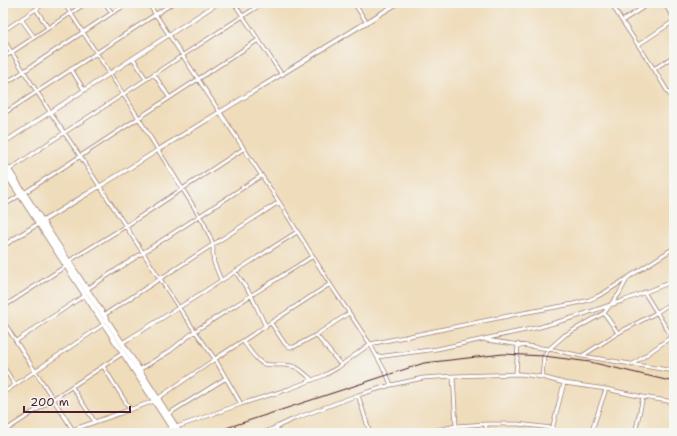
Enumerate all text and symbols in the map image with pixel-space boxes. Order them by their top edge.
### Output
scale bar [24,388,130,414]
text: 200 m [30,394,69,410]

